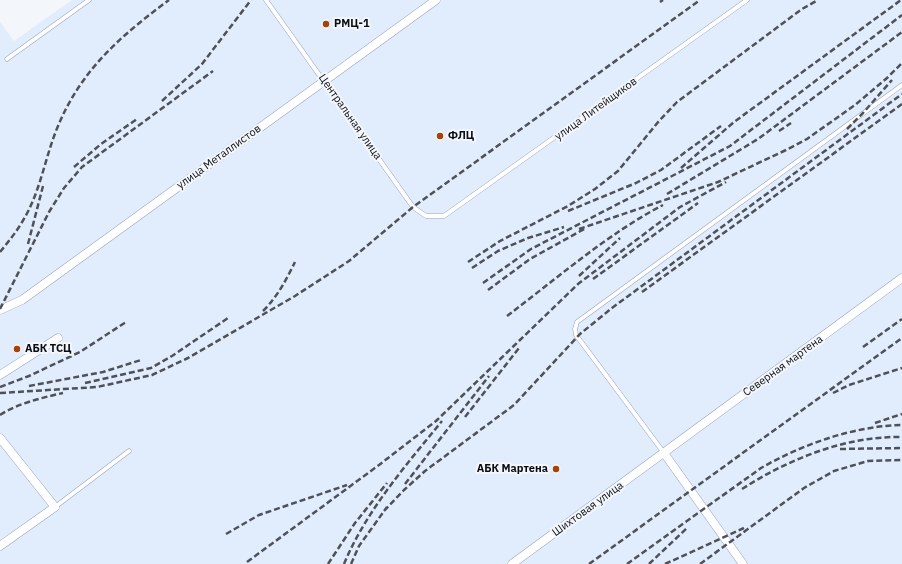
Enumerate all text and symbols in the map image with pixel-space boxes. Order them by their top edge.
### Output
place label: РМЦ-1 [334,17,370,31]
marker: РМЦ-1 [321,19,331,29]
street label: Центральная улица [316,72,384,162]
street label: улица Литейщиков [552,75,640,143]
street label: улица Металлистов [174,122,264,192]
place label: ФЛЦ [448,129,474,143]
marker: ФЛЦ [435,131,445,141]
street label: Северная мартена [741,333,825,399]
place label: АБК ТСЦ [25,342,72,356]
marker: АБК ТСЦ [12,344,22,354]
place label: АБК Мартена [477,462,548,476]
marker: АБК Мартена [551,464,561,474]
street label: Шихтовая улица [550,479,626,539]

